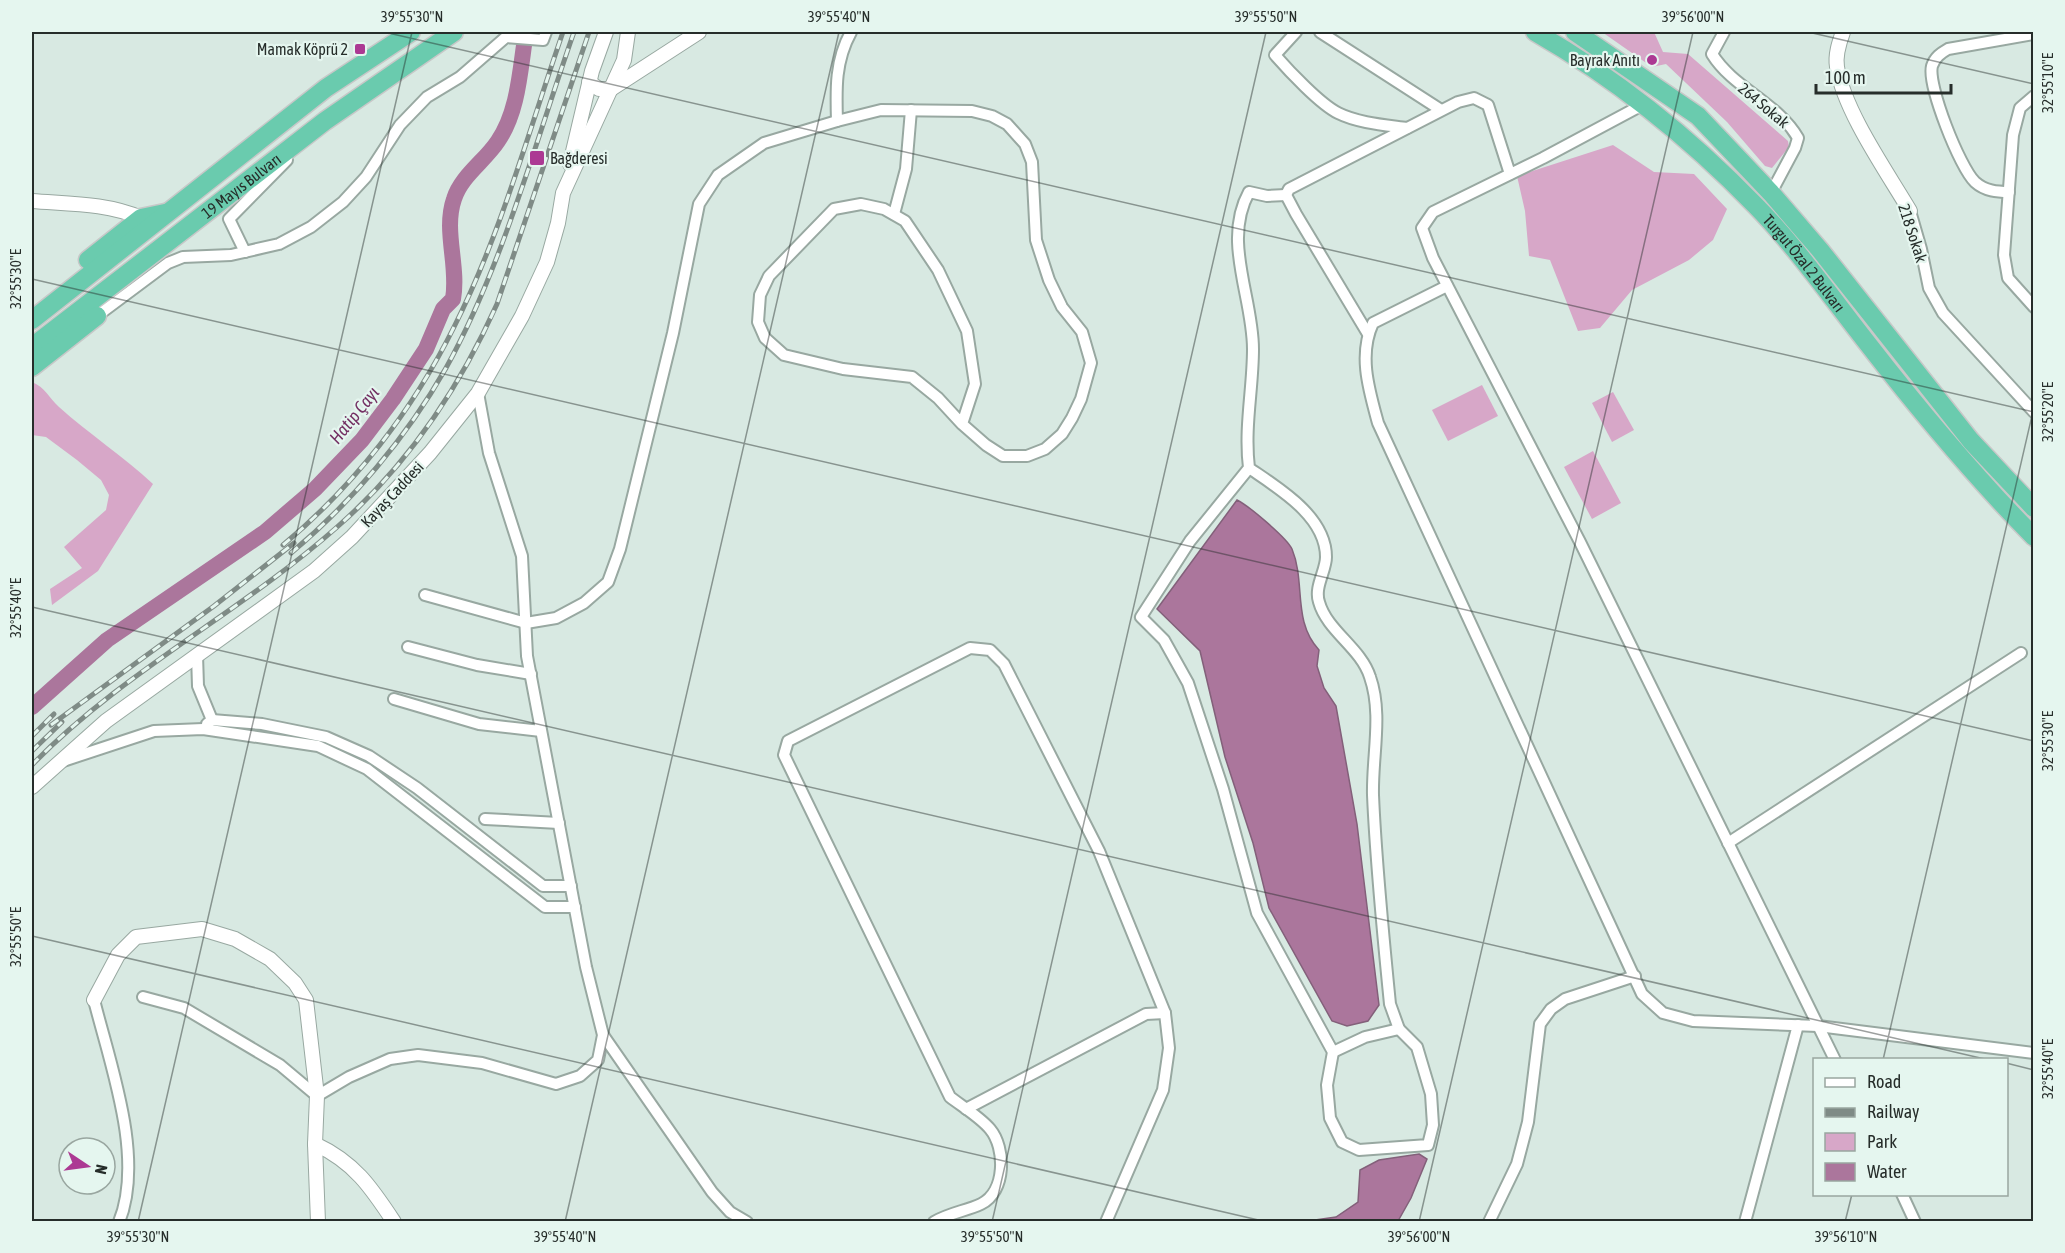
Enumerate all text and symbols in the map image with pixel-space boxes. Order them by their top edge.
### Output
text: 39°55'30"N [381,8,443,25]
text: 39°55'40"N [808,8,870,25]
text: 39°55'50"N [1235,8,1297,25]
text: 39°56'00"N [1662,8,1724,25]
place label: Mamak Köprü 2 [257,40,348,59]
marker: Mamak Köprü 2 [353,42,367,56]
place label: Bayrak Anıtı [1570,51,1640,70]
text: 32°55'10"E [2039,52,2056,113]
marker: Bayrak Anıtı [1645,53,1659,67]
scale bar [1816,57,1951,95]
text: 100 m [1825,67,1866,88]
street label: 264 Sokak [1735,79,1793,131]
marker: Bağderesi [528,149,546,167]
place label: Bağderesi [550,149,608,168]
street label: 19 Mayıs Bulvarı [198,150,284,222]
street label: 218 Sokak [1895,201,1931,265]
street label: Turgut Özal 2 Bulvarı [1760,211,1849,315]
text: 32°55'30"E [7,248,24,309]
text: 32°55'20"E [2039,381,2056,442]
water label: Hatip Çayı [325,382,383,448]
street label: Kayaş Caddesi [357,457,428,531]
text: 32°55'40"E [7,577,24,638]
text: 32°55'30"E [2039,710,2056,771]
text: 32°55'50"E [7,906,24,967]
text: 32°55'40"E [2039,1038,2056,1099]
legend [1813,1058,2008,1196]
text: Road [1867,1071,1901,1092]
text: Railway [1867,1101,1919,1122]
text: Park [1867,1131,1897,1152]
north arrow [57,1136,117,1196]
text: Water [1867,1161,1907,1182]
text: N [92,1163,111,1176]
text: 39°55'30"N [107,1228,169,1245]
text: 39°55'40"N [534,1228,596,1245]
text: 39°55'50"N [961,1228,1023,1245]
text: 39°56'00"N [1388,1228,1450,1245]
text: 39°56'10"N [1815,1228,1877,1245]

